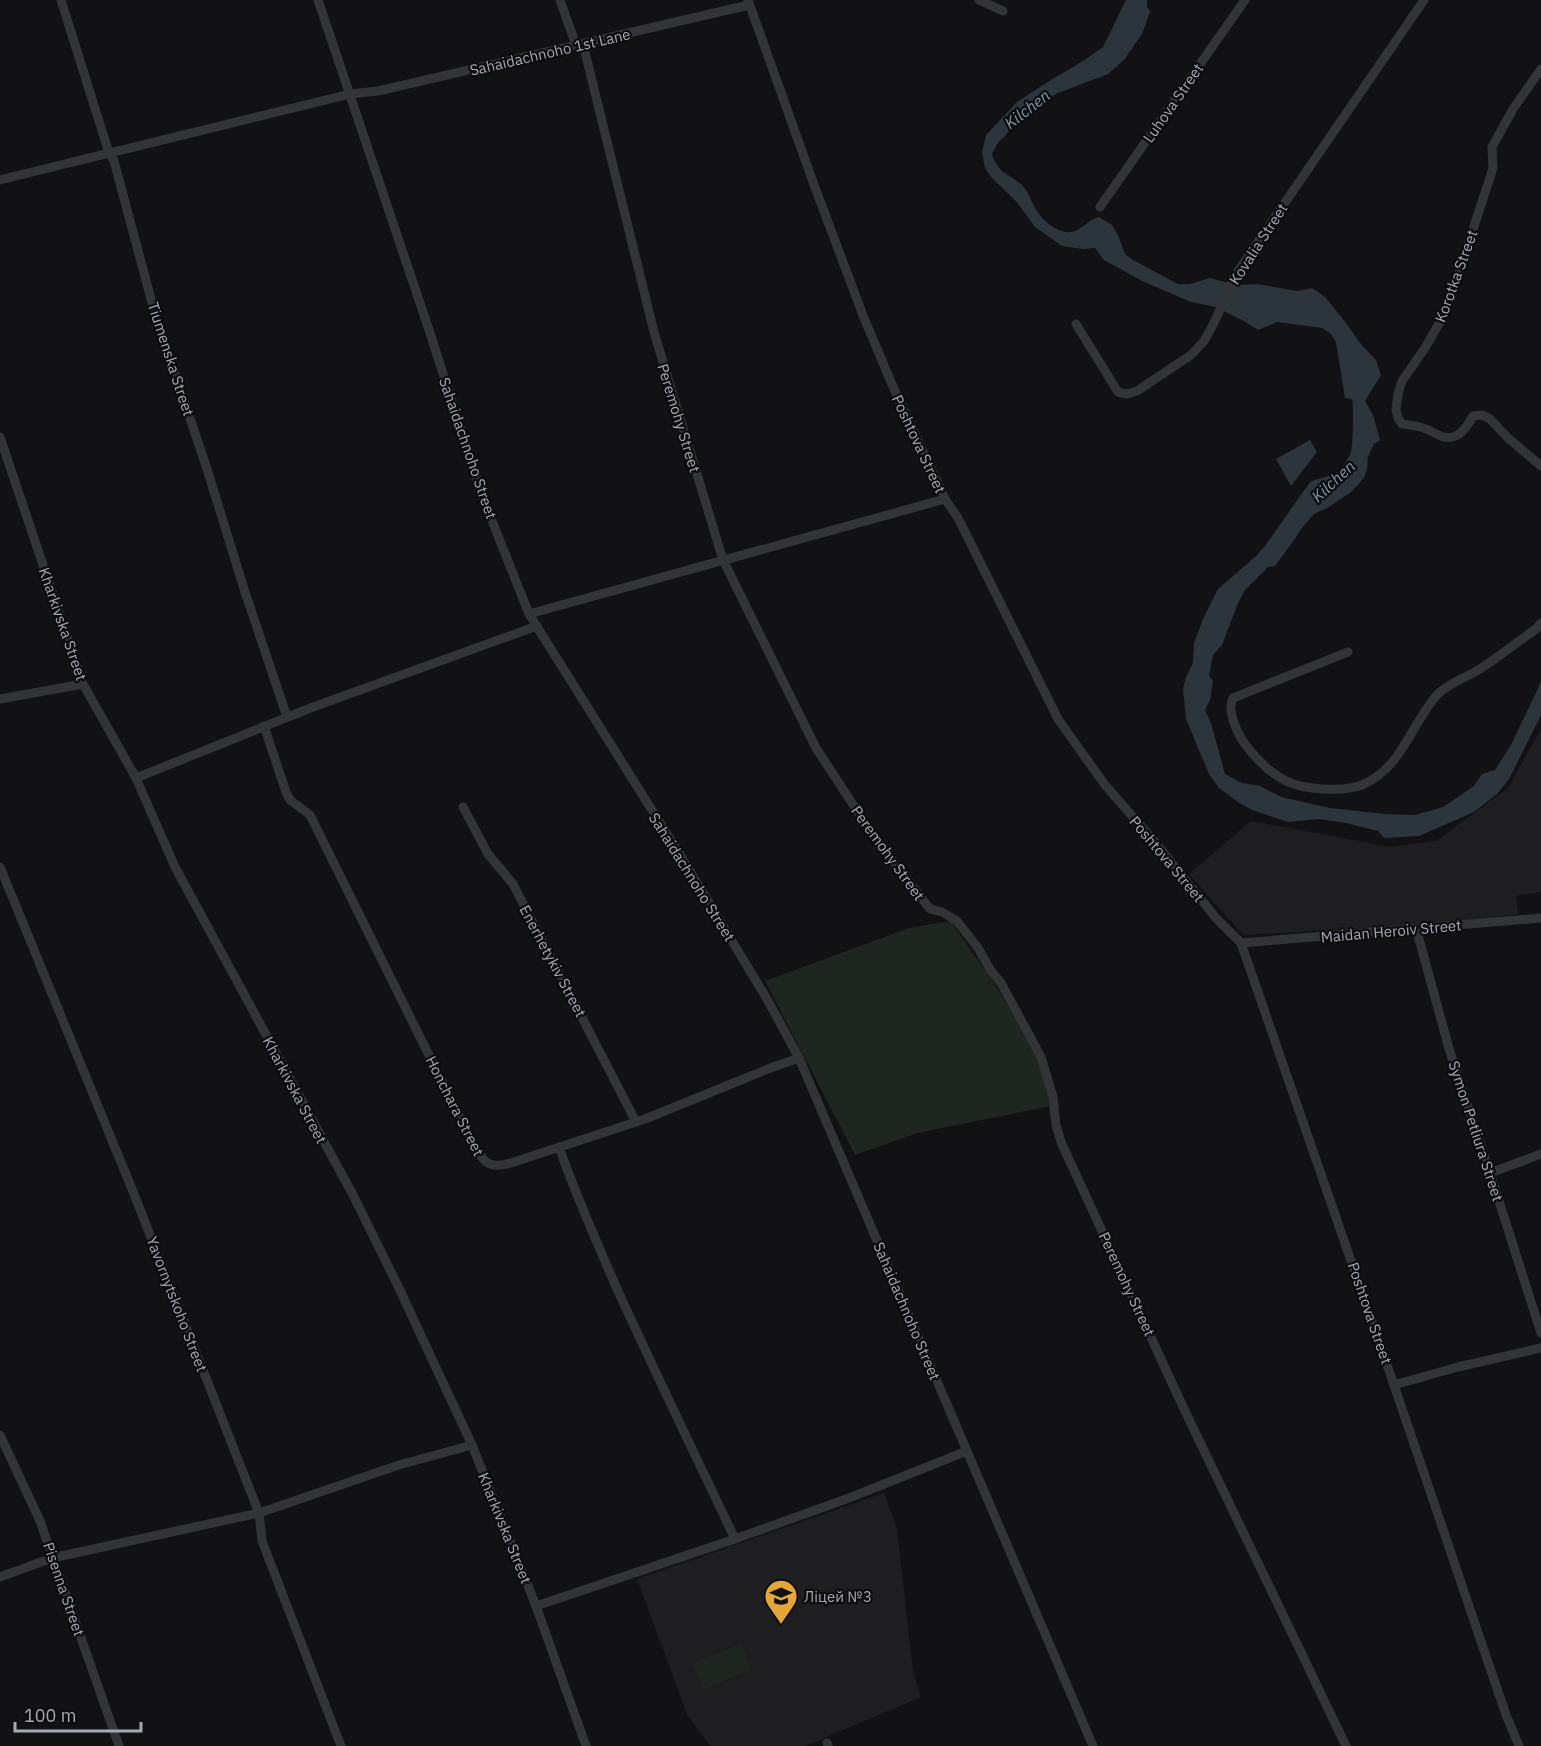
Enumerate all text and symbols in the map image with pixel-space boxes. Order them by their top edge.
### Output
street label: Sahaidachnoho 1st Lane [468,24,632,80]
street label: Luhova Street [1139,60,1207,146]
water label: Kilchen [1000,85,1054,133]
street label: Kovalia Street [1225,200,1291,288]
street label: Korotka Street [1430,227,1482,325]
street label: Tiumenska Street [144,300,198,418]
street label: Peremohy Street [653,361,705,475]
street label: Sahaidachnoho Street [435,375,501,521]
street label: Poshtova Street [888,392,950,496]
water label: Kilchen [1307,456,1359,506]
street label: Kharkivska Street [35,565,91,683]
street label: Peremohy Street [847,802,929,904]
street label: Sahaidachnoho Street [645,809,739,945]
street label: Poshtova Street [1126,812,1208,906]
street label: Enerhetykiv Street [515,902,591,1020]
street label: Maidan Heroiv Street [1320,915,1462,947]
street label: Kharkivska Street [259,1033,331,1147]
street label: Honchara Street [422,1053,488,1159]
street label: Symon Petliura Street [1444,1058,1508,1204]
street label: Peremohy Street [1095,1229,1159,1339]
street label: Yavornytskoho Street [142,1234,212,1374]
street label: Sahaidachnoho Street [869,1239,945,1383]
street label: Poshtova Street [1344,1260,1396,1366]
street label: Kharkivska Street [474,1470,536,1586]
street label: Pisenna Street [39,1540,89,1638]
school or university icon: Ліцей №3 [763,1578,799,1625]
place label: Ліцей №3 [804,1587,872,1606]
scale bar [15,1695,141,1733]
text: 100 m [24,1704,76,1727]

